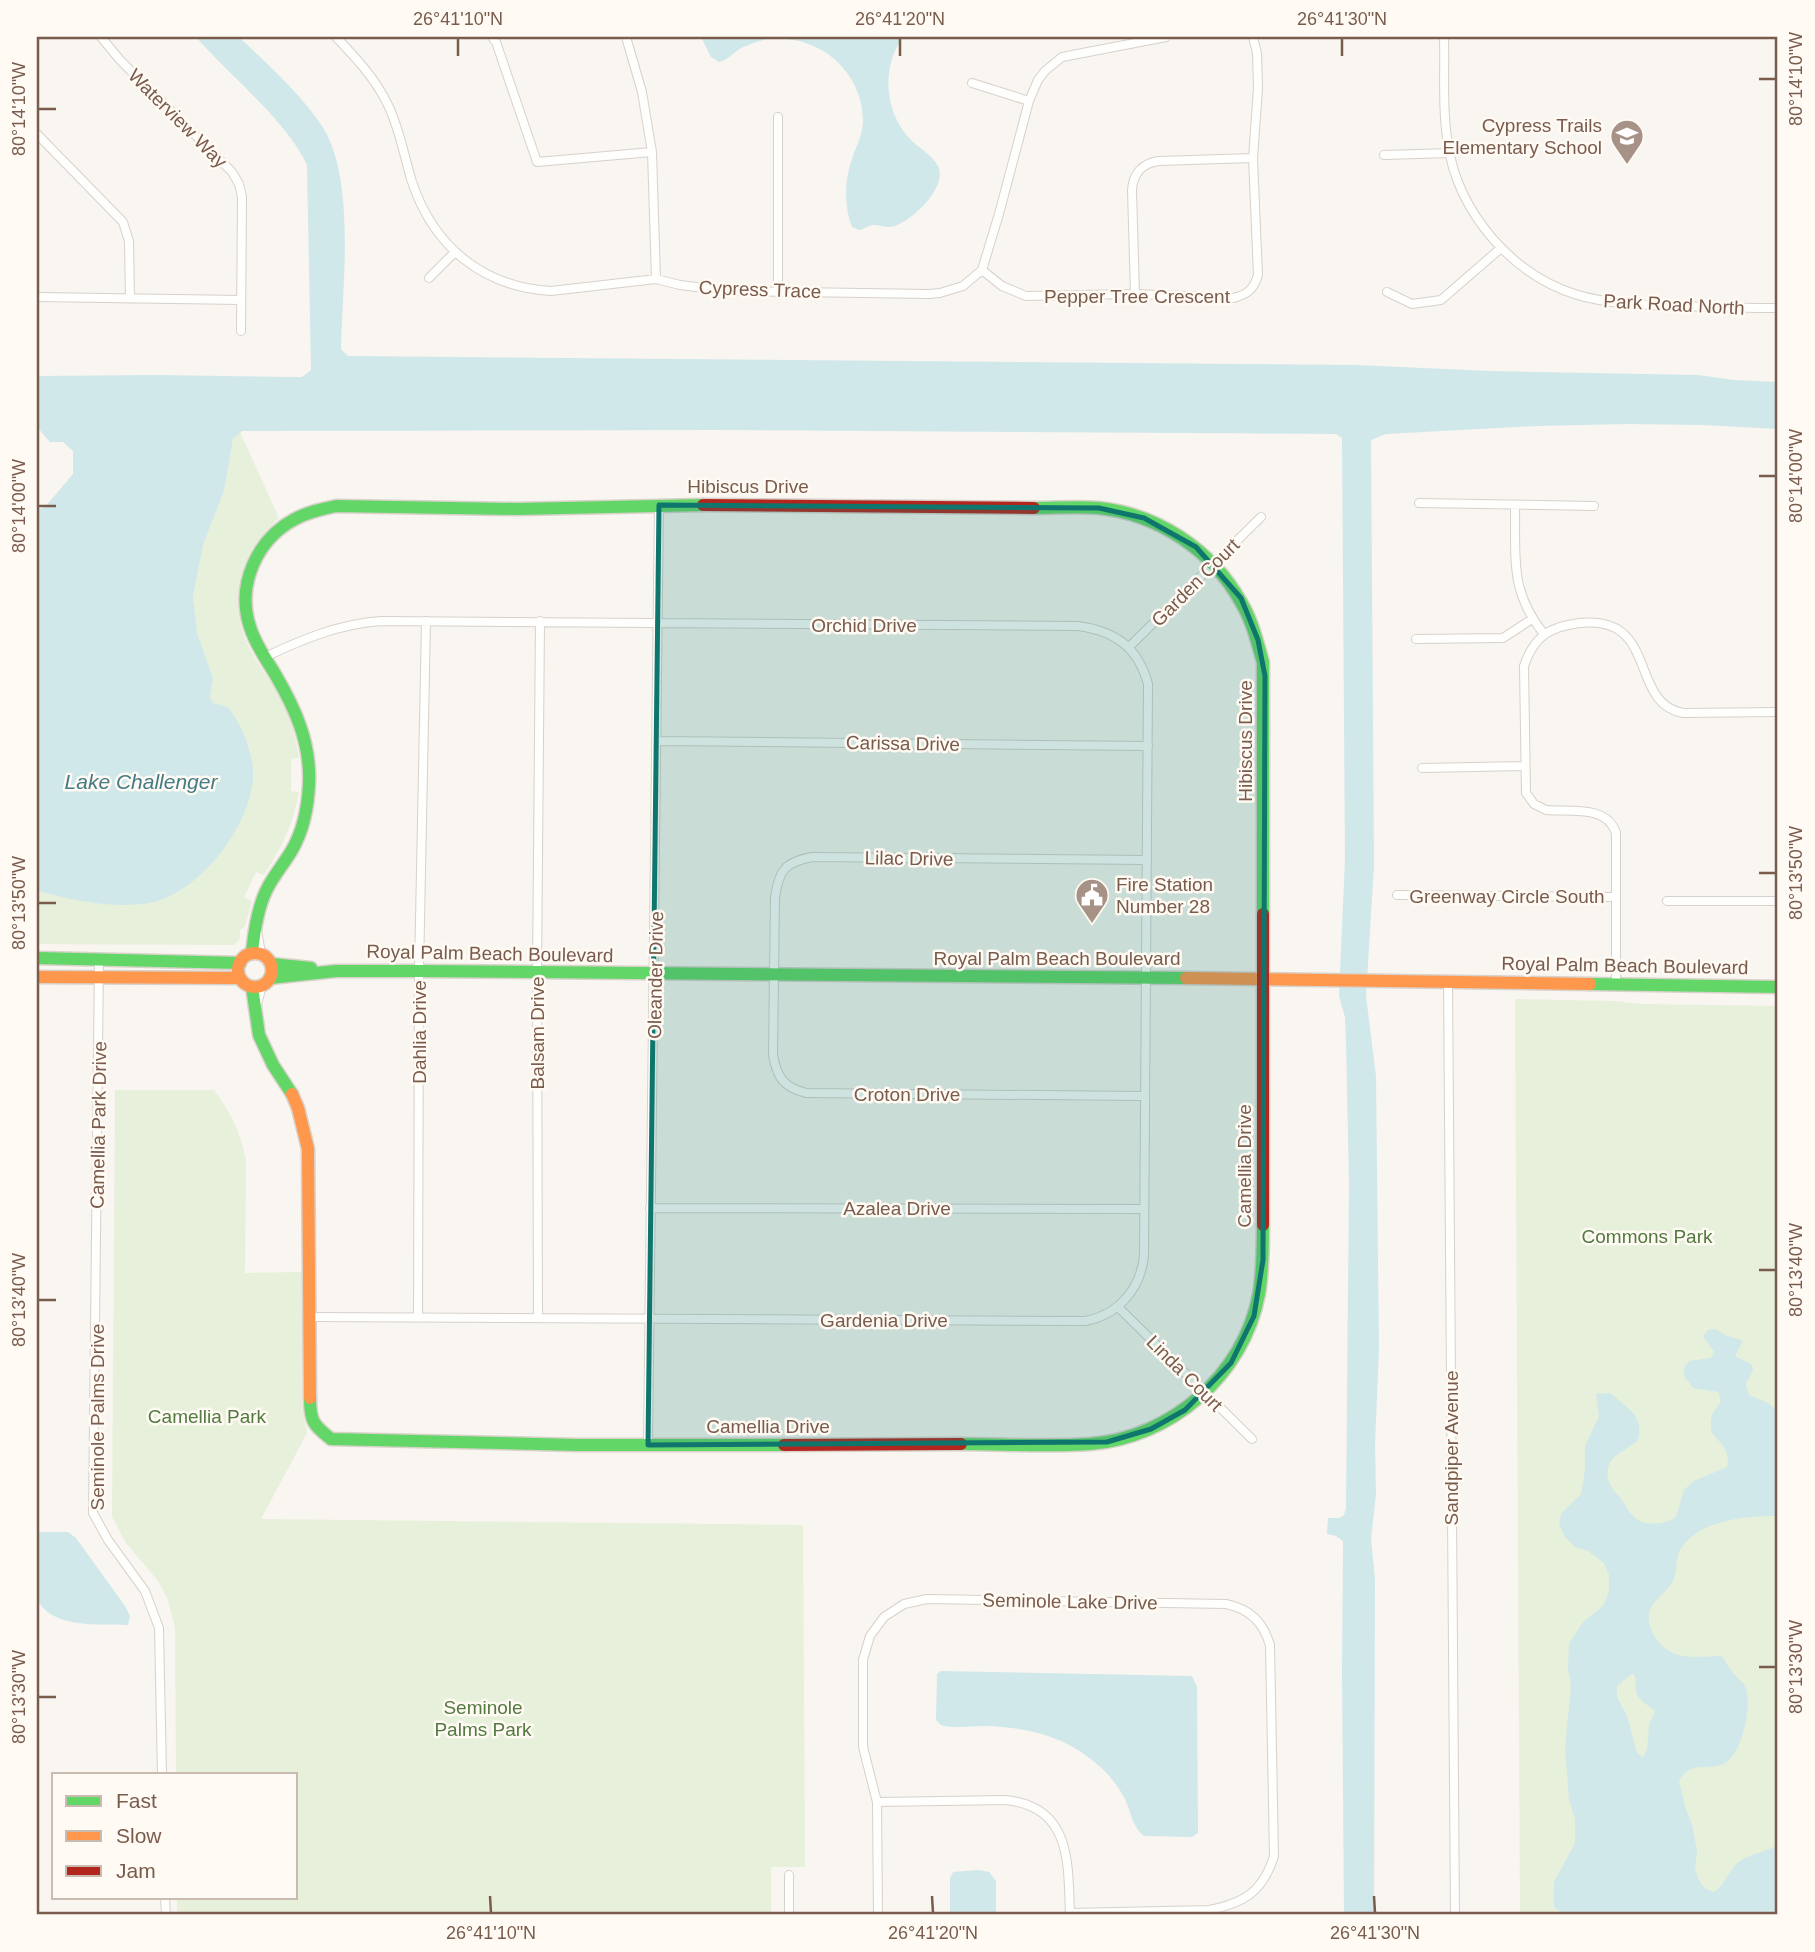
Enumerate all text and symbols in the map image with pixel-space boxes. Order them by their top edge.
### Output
text: 26°41'10"N [413,9,503,29]
text: 26°41'20"N [855,9,945,29]
text: 26°41'30"N [1297,9,1387,29]
text: 80°14'10"W [1786,32,1806,126]
text: 80°14'10"W [9,62,29,156]
street label: Waterview Way [124,65,232,172]
place label: Cypress Trails Elementary School [1443,115,1602,158]
school or university icon: Cypress Trails Elementary School [1608,117,1646,166]
street label: Cypress Trace [698,277,822,302]
street label: Pepper Tree Crescent [1044,286,1231,307]
street label: Park Road North [1603,290,1745,319]
text: 80°14'00"W [1786,429,1806,523]
text: 80°14'00"W [9,459,29,553]
street label: Hibiscus Drive [687,476,809,497]
street label: Garden Court [1147,534,1244,630]
street label: Orchid Drive [811,615,917,636]
street label: Hibiscus Drive [1235,680,1256,802]
street label: Carissa Drive [846,732,960,755]
water label: Lake Challenger [65,770,218,793]
text: 80°13'50"W [1786,826,1806,920]
street label: Lilac Drive [864,847,954,870]
text: 80°13'50"W [9,856,29,950]
place label: Fire Station Number 28 [1116,874,1213,917]
public building icon: Fire Station Number 28 [1073,876,1111,925]
street label: Greenway Circle South [1409,886,1605,907]
street label: Oleander Drive [644,911,667,1039]
street label: Royal Palm Beach Boulevard [366,941,614,966]
street label: Royal Palm Beach Boulevard [933,948,1181,969]
street label: Royal Palm Beach Boulevard [1501,953,1749,978]
street label: Balsam Drive [527,977,548,1089]
street label: Dahlia Drive [409,980,430,1084]
street label: Camellia Park Drive [87,1041,110,1209]
street label: Croton Drive [854,1084,960,1105]
street label: Camellia Drive [1234,1104,1255,1228]
street label: Azalea Drive [843,1198,951,1219]
text: 80°13'40"W [1786,1223,1806,1317]
park label: Commons Park [1582,1226,1713,1247]
text: 80°13'40"W [9,1253,29,1347]
street label: Gardenia Drive [820,1310,948,1331]
street label: Seminole Palms Drive [87,1324,108,1510]
street label: Linda Court [1142,1331,1227,1416]
street label: Sandpiper Avenue [1441,1371,1462,1525]
park label: Camellia Park [148,1406,267,1427]
street label: Camellia Drive [706,1416,830,1437]
street label: Seminole Lake Drive [982,1589,1158,1614]
text: 80°13'30"W [1786,1620,1806,1714]
text: 80°13'30"W [9,1650,29,1744]
park label: Seminole Palms Park [434,1697,532,1740]
legend [52,1773,298,1899]
text: Fast [116,1789,157,1812]
text: Slow [116,1824,162,1847]
text: Jam [116,1859,156,1882]
text: 26°41'10"N [446,1923,536,1943]
text: 26°41'20"N [888,1923,978,1943]
text: 26°41'30"N [1330,1923,1420,1943]

